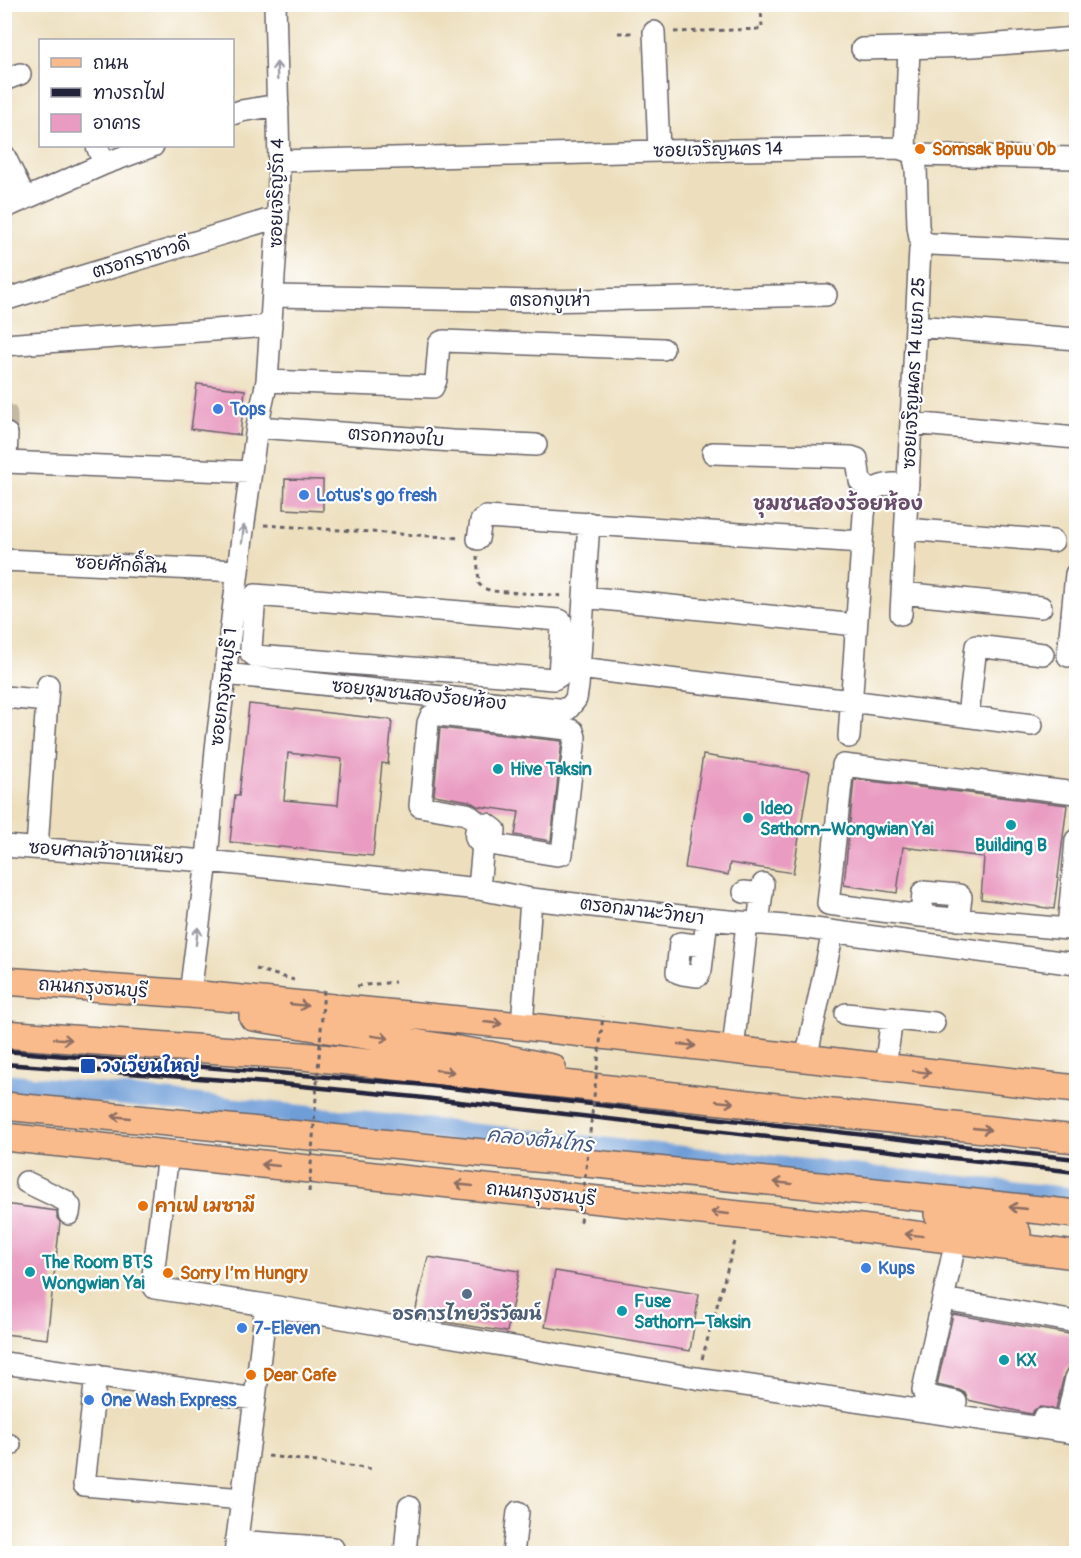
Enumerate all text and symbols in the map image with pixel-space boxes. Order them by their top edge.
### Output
legend [39,39,234,147]
text: ถนน [93,52,128,75]
one-way arrow [271,61,282,81]
text: ทางรถไฟ [93,80,165,105]
text: อาคาร [93,112,141,135]
street label: ซอยเจริญรัถ 4 [265,137,289,248]
street label: ซอยเจริญนคร 14 [653,137,783,163]
place label: Somsak Bpuu Ob [932,138,1056,161]
marker: Somsak Bpuu Ob [913,142,927,156]
street label: ตรอกราชาวดี [89,231,193,284]
street label: ซอยเจริญนคร 14 แยก 25 [897,277,931,469]
street label: ตรอกงูเห่า [510,288,590,314]
place label: Tops [229,398,267,421]
marker: Tops [211,402,225,416]
street label: ตรอกทองใบ [347,420,445,452]
place label: Lotus's go fresh [316,484,438,507]
marker: Lotus's go fresh [297,488,311,502]
district label: ชุมชนสองร้อยห้อง [753,490,923,518]
one-way arrow [237,525,248,544]
street label: ซอยศักดิ์สิน [74,545,168,579]
street label: ซอยกรุงธนบุรี 1 [204,626,245,748]
street label: ซอยชุมชนสองร้อยห้อง [330,673,508,718]
place label: Hive Taksin [510,758,592,781]
marker: Hive Taksin [491,762,505,776]
place label: Ideo Sathorn–Wongwian Yai [760,797,934,841]
marker: Ideo Sathorn–Wongwian Yai [741,811,755,825]
marker: Building B [1004,818,1018,832]
place label: Building B [975,834,1047,857]
street label: ซอยศาลเจ้าอาเหนียว [28,835,184,870]
street label: ตรอกมานะวิทยา [578,892,706,930]
one-way arrow [192,927,203,947]
street label: ถนนกรุงธนบุรี [37,972,149,1005]
one-way arrow [289,1000,308,1011]
one-way arrow [483,1018,503,1029]
one-way arrow [369,1032,389,1043]
one-way arrow [52,1033,72,1044]
one-way arrow [677,1040,696,1051]
place label: วงเวียนใหญ่ [101,1054,200,1078]
marker: วงเวียนใหญ่ [79,1057,97,1075]
one-way arrow [435,1066,455,1077]
one-way arrow [912,1067,932,1078]
one-way arrow [715,1097,734,1108]
one-way arrow [112,1111,132,1122]
water label: คลองต้นไทร [486,1121,597,1158]
one-way arrow [971,1124,991,1135]
one-way arrow [261,1159,281,1170]
street label: ถนนกรุงธนบุรี [485,1176,597,1213]
one-way arrow [773,1177,793,1188]
one-way arrow [454,1180,474,1191]
place label: คาเฟ เมซามี [155,1194,255,1218]
marker: คาเฟ เมซามี [136,1199,150,1213]
one-way arrow [1009,1202,1029,1213]
one-way arrow [711,1207,731,1218]
one-way arrow [905,1229,925,1240]
place label: The Room BTS Wongwian Yai [41,1251,153,1295]
place label: Kups [878,1257,915,1280]
marker: Kups [859,1261,873,1275]
place label: Sorry I’m Hungry [180,1262,308,1285]
marker: The Room BTS Wongwian Yai [23,1265,37,1279]
marker: Sorry I’m Hungry [161,1266,175,1280]
marker: อรคารไทยวีรวัฒน์ [460,1287,474,1301]
place label: Fuse Sathorn–Taksin [634,1290,751,1334]
place label: อรคารไทยวีรวัฒน์ [392,1301,542,1326]
marker: Fuse Sathorn–Taksin [615,1304,629,1318]
place label: 7-Eleven [254,1317,321,1340]
marker: 7-Eleven [235,1321,249,1335]
place label: KX [1016,1349,1037,1372]
marker: KX [997,1353,1011,1367]
place label: Dear Cafe [263,1364,338,1387]
marker: Dear Cafe [244,1368,258,1382]
place label: One Wash Express [101,1389,237,1412]
marker: One Wash Express [82,1393,96,1407]

